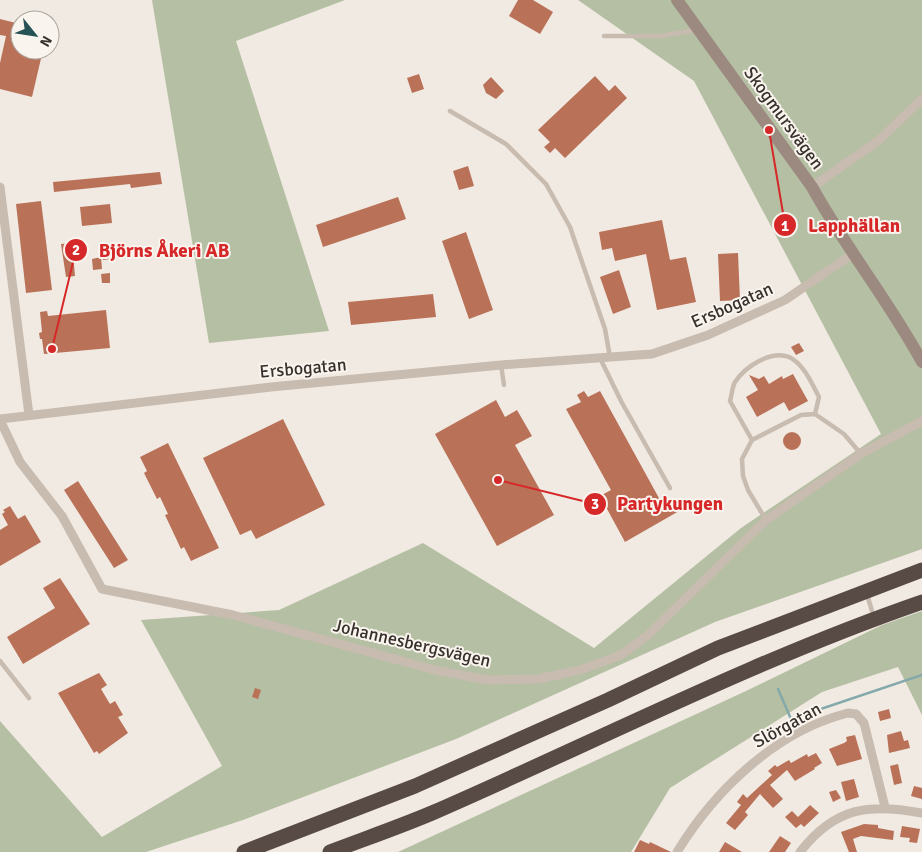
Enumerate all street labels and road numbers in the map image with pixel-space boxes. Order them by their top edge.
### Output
street label: Skogmursvägen [739,62,829,174]
street label: Ersbogatan [688,277,776,333]
street label: Ersbogatan [259,353,347,383]
street label: Johannesbergsvägen [331,614,493,672]
street label: Slörgatan [749,697,825,753]

